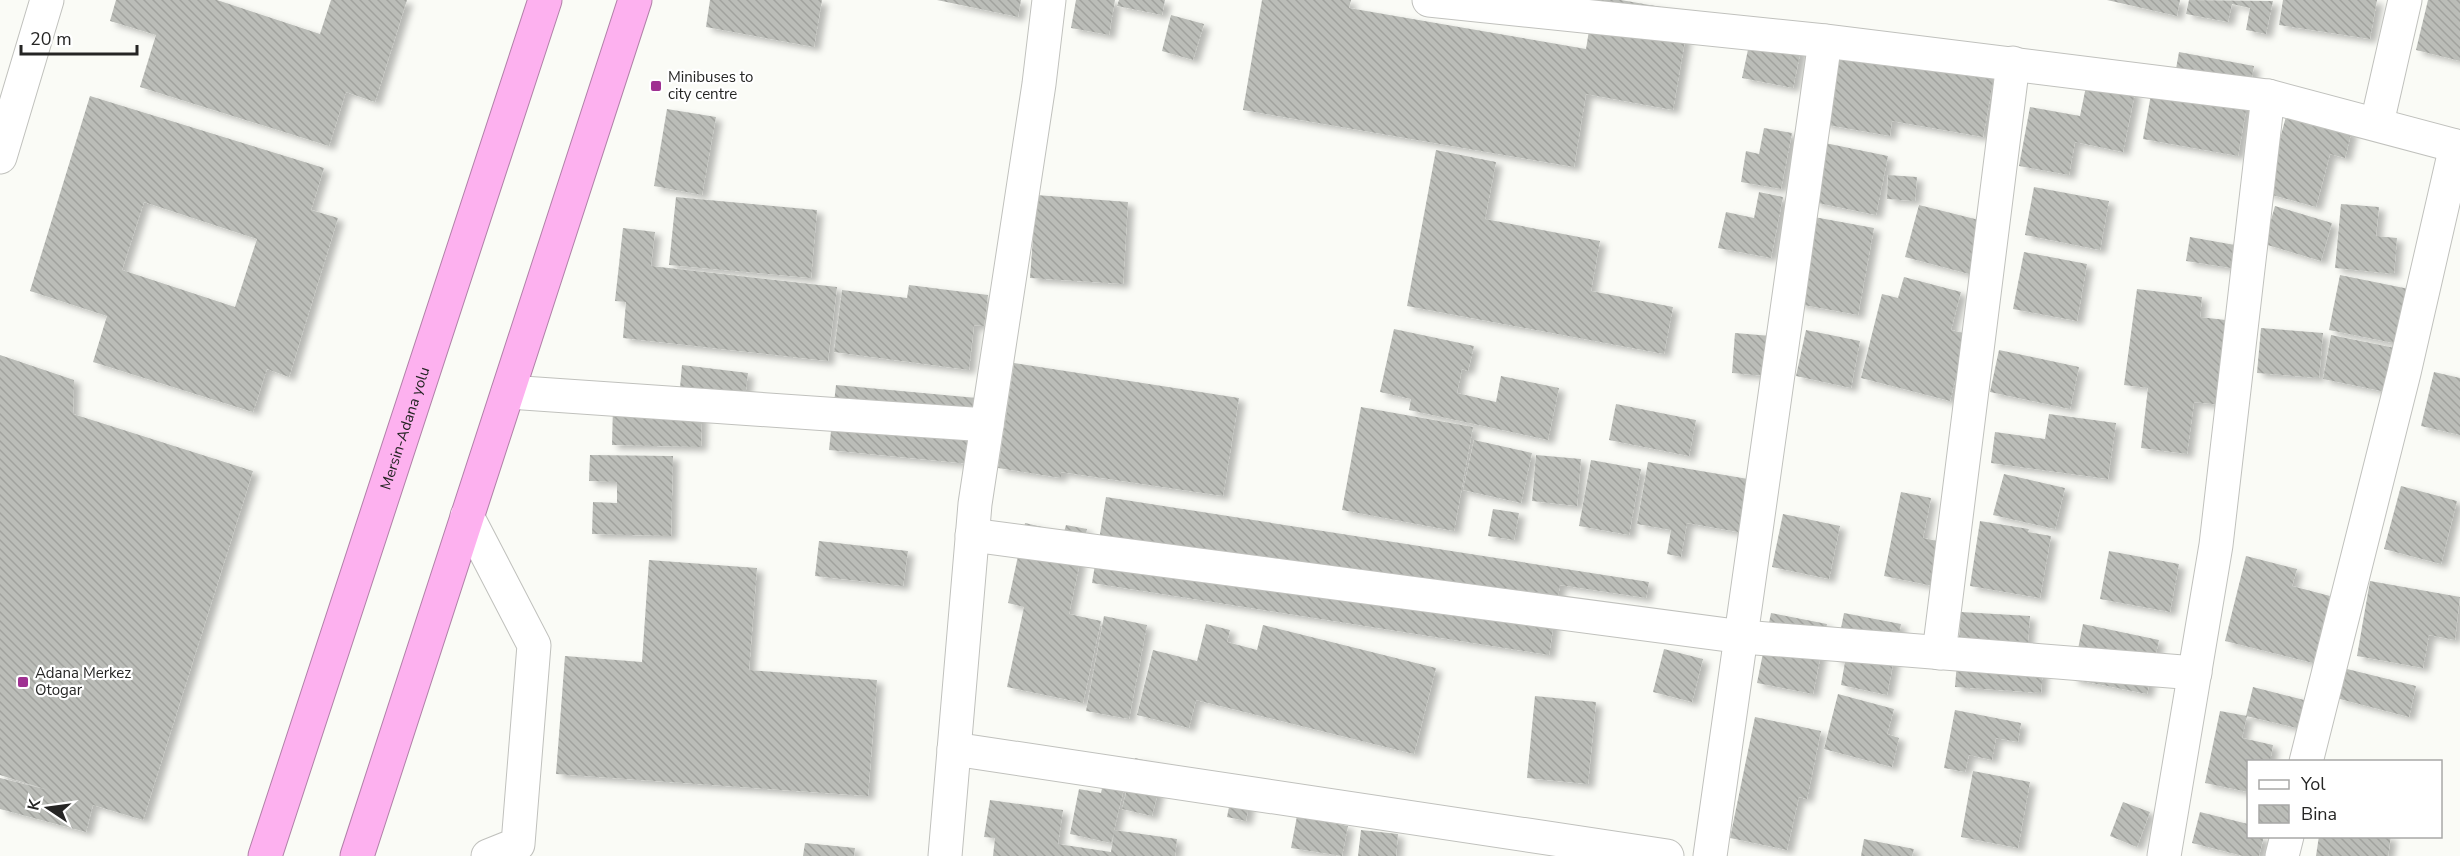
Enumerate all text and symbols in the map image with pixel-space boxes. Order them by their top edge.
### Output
scale bar [21,18,136,56]
text: 20 m [30,27,72,51]
place label: Minibuses to city centre [668,67,753,104]
marker: Minibuses to city centre [649,79,663,93]
street label: Mersin-Adana yolu [375,364,434,492]
place label: Adana Merkez Otogar [35,663,131,700]
marker: Adana Merkez Otogar [16,675,30,689]
legend [2247,760,2442,838]
text: Yol [2300,772,2326,796]
north arrow [18,778,78,838]
text: K [22,796,47,813]
text: Bina [2301,802,2337,826]

